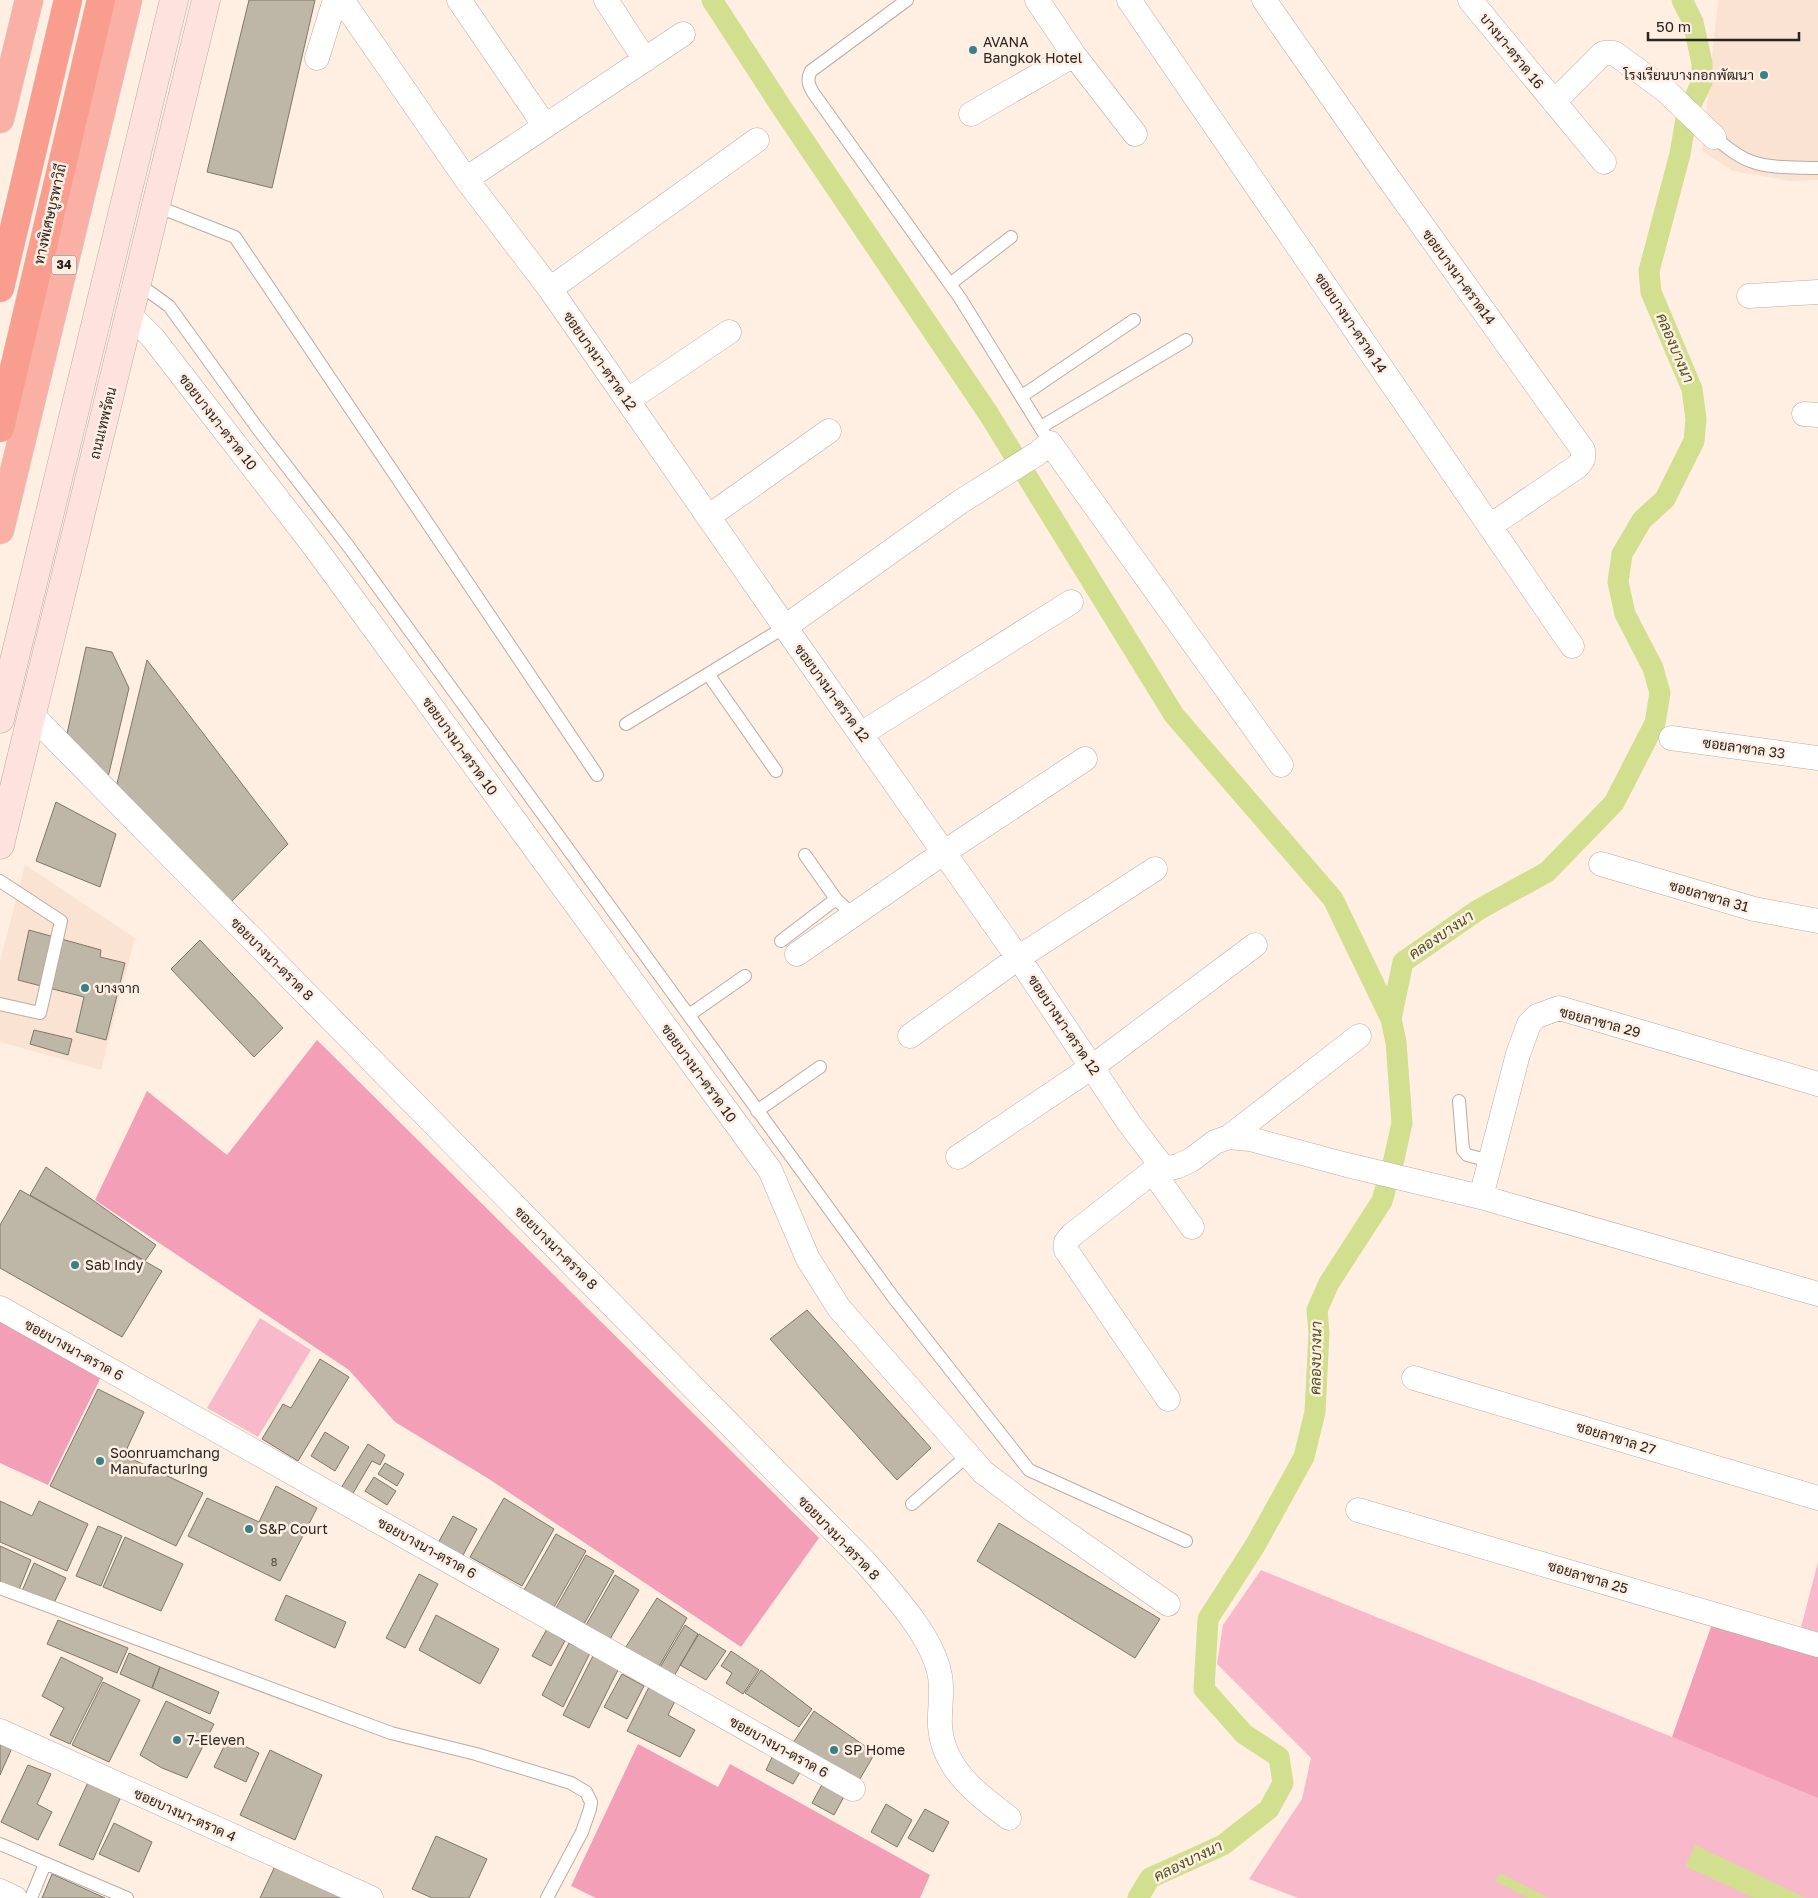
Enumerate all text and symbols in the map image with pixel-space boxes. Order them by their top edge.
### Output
street label: บางนา-ตราด 16 [1477,9,1548,92]
scale bar [1648,10,1799,42]
text: 50 m [1656,17,1691,35]
place label: AVANA Bangkok Hotel [983,33,1082,66]
marker: AVANA Bangkok Hotel [967,44,979,56]
place label: โรงเรียนบางกอกพัฒนา [1623,66,1754,83]
marker: โรงเรียนบางกอกพัฒนา [1758,69,1770,81]
street label: ทางพิเศษบูรพาวิถี [30,162,71,266]
street label: ซอยบางนา-ตราด14 [1419,226,1500,328]
road number: 34 [52,256,76,274]
street label: ซอยบางนา-ตราด 14 [1312,269,1391,376]
street label: ซอยบางนา-ตราด 12 [560,308,641,413]
water label: คลองบางนา [1653,310,1699,385]
street label: ซอยบางนา-ตราด 10 [176,370,261,473]
street label: ถนนเทพรัตน [85,385,120,461]
street label: ซอยบางนา-ตราด 12 [791,640,874,745]
street label: ซอยบางนา-ตราด 10 [419,693,502,798]
street label: ซอยลาซาล 33 [1702,733,1786,762]
street label: ซอยลาซาล 31 [1667,876,1751,915]
water label: คลองบางนา [1405,906,1476,962]
street label: ซอยบางนา-ตราด 8 [227,914,317,1004]
street label: ซอยบางนา-ตราด 12 [1025,972,1104,1078]
place label: บางจาก [95,979,140,996]
marker: บางจาก [79,982,91,994]
street label: ซอยลาซาล 29 [1558,1003,1643,1041]
street label: ซอยบางนา-ตราด 10 [658,1020,741,1125]
street label: ซอยบางนา-ตราด 8 [511,1203,601,1293]
place label: Sab Indy [85,1256,144,1273]
marker: Sab Indy [69,1259,81,1271]
street label: ซอยบางนา-ตราด 6 [22,1315,127,1384]
water label: คลองบางนา [1305,1321,1325,1395]
street label: ซอยลาซาล 27 [1574,1417,1658,1458]
place label: Soonruamchang Manufacturing [110,1444,220,1477]
marker: Soonruamchang Manufacturing [94,1455,106,1467]
street label: ซอยบางนา-ตราด 8 [795,1492,884,1583]
street label: ซอยบางนา-ตราด 6 [375,1513,480,1582]
place label: S&P Court [259,1520,328,1537]
marker: S&P Court [243,1523,255,1535]
house number: 8 [271,1555,278,1568]
street label: ซอยลาซาล 25 [1546,1556,1630,1597]
street label: ซอยบางนา-ตราด 6 [727,1712,832,1781]
place label: 7-Eleven [187,1731,245,1748]
marker: 7-Eleven [171,1734,183,1746]
place label: SP Home [844,1741,905,1758]
marker: SP Home [828,1744,840,1756]
street label: ซอยบางนา-ตราด 4 [131,1784,239,1845]
water label: คลองบางนา [1150,1836,1225,1884]

